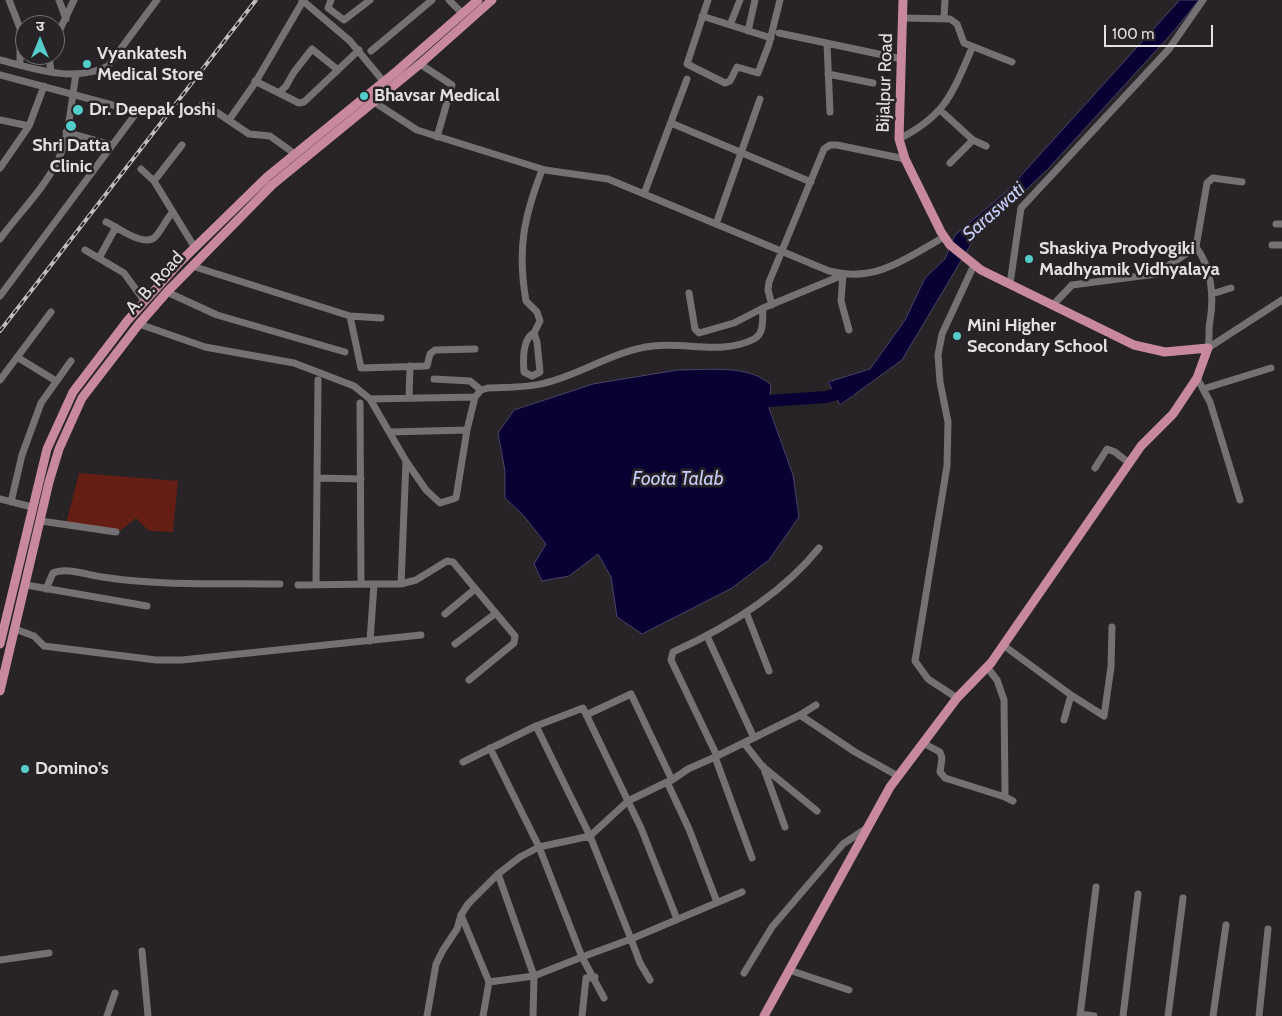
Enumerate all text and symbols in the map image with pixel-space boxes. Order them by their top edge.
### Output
north arrow [15,15,65,65]
scale bar [1107,15,1216,47]
text: उ [36,17,44,35]
text: 100 m [1112,25,1154,43]
street label: Bijalpur Road [872,33,898,133]
place label: Vyankatesh Medical Store [97,43,203,86]
marker: Vyankatesh Medical Store [81,58,93,70]
place label: Bhavsar Medical [374,85,500,107]
marker: Bhavsar Medical [358,90,370,102]
place label: Dr. Deepak Joshi [89,99,216,121]
marker: Dr. Deepak Joshi [71,103,85,117]
marker: Shri Datta Clinic [64,119,78,133]
place label: Shri Datta Clinic [32,135,110,178]
water label: Saraswati [958,178,1030,246]
place label: Shaskiya Prodyogiki Madhyamik Vidhyalaya [1039,238,1220,280]
street label: A. B. Road [121,247,189,319]
marker: Shaskiya Prodyogiki Madhyamik Vidhyalaya [1023,253,1035,265]
place label: Mini Higher Secondary School [967,315,1108,358]
marker: Mini Higher Secondary School [951,330,963,342]
water label: Foota Talab [632,468,724,490]
place label: Domino's [35,758,109,780]
marker: Domino's [19,763,31,775]

